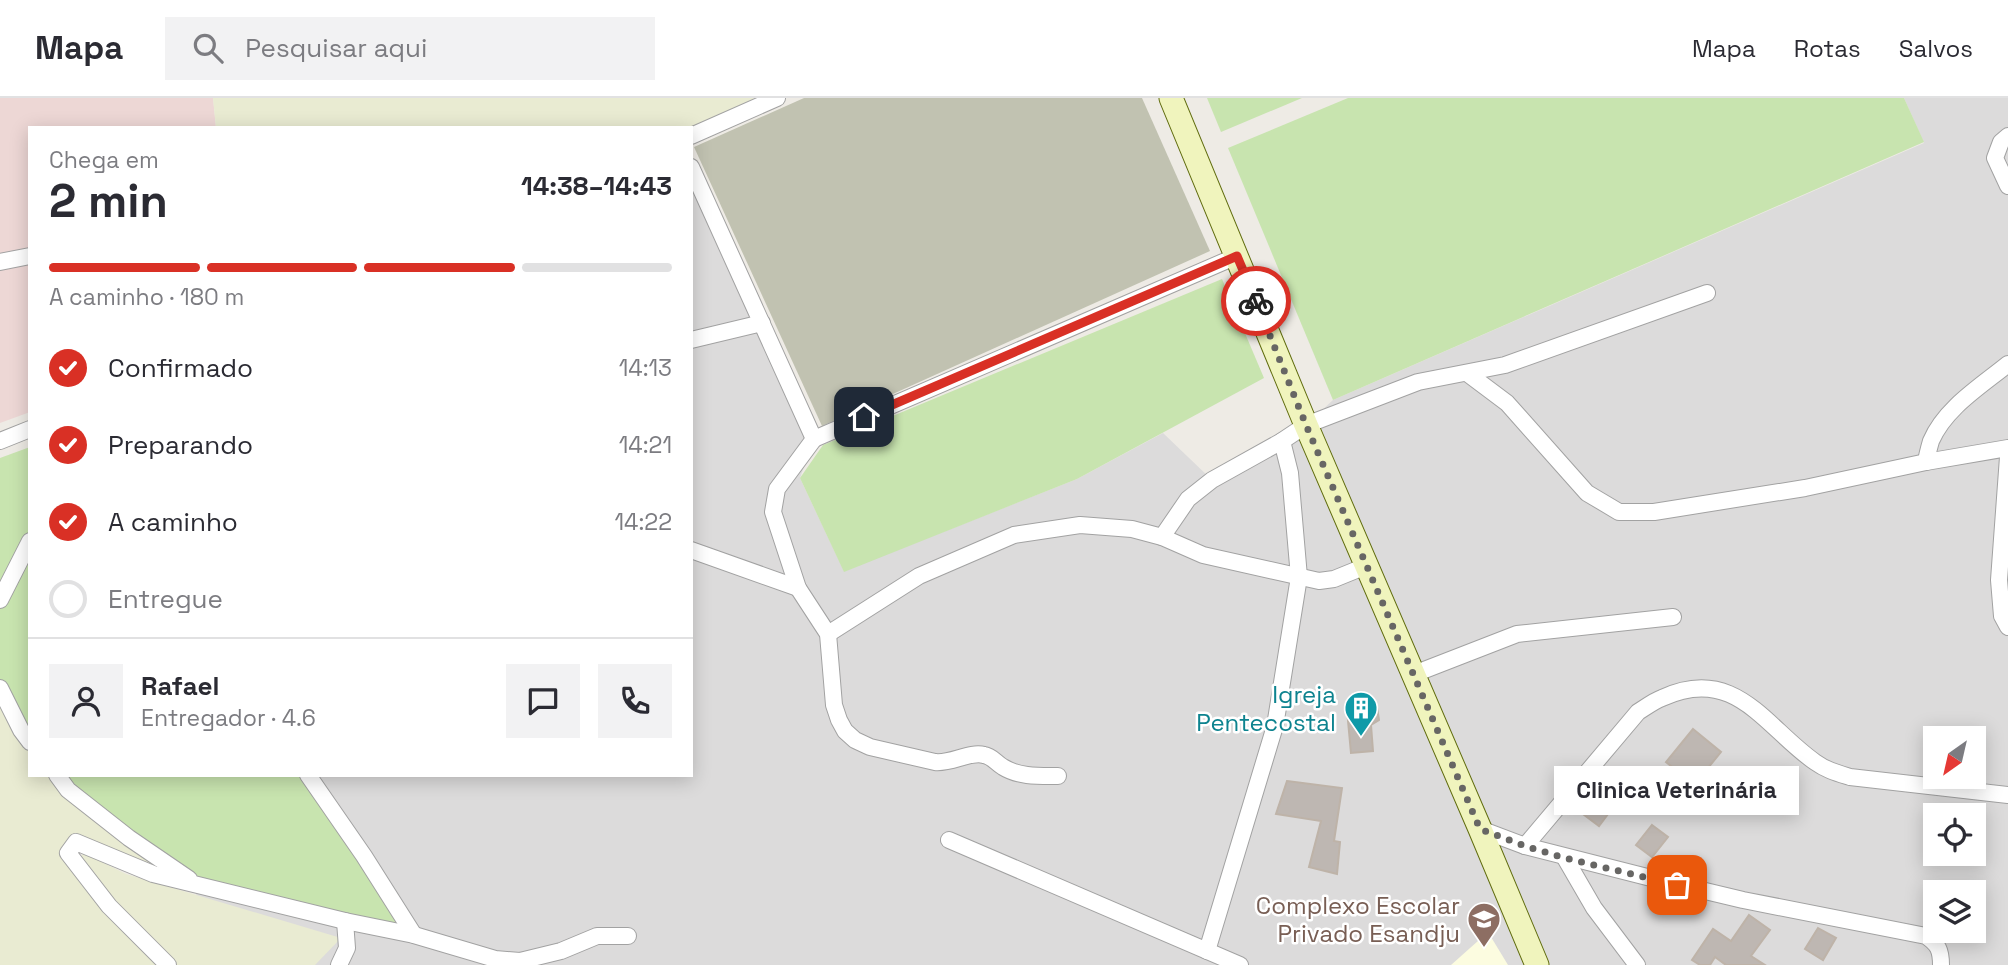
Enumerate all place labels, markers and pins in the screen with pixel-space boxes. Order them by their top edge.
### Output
pin [834,387,894,447]
place label: Igreja Pentecostal [1196,679,1336,738]
building icon: Igreja Pentecostal [1342,689,1380,738]
callout: Clinica Veterinária [1554,766,1800,815]
pin [1647,855,1707,915]
place label: Complexo Escolar Privado Esandju [1256,890,1460,949]
school or university icon: Complexo Escolar Privado Esandju [1465,900,1503,949]

